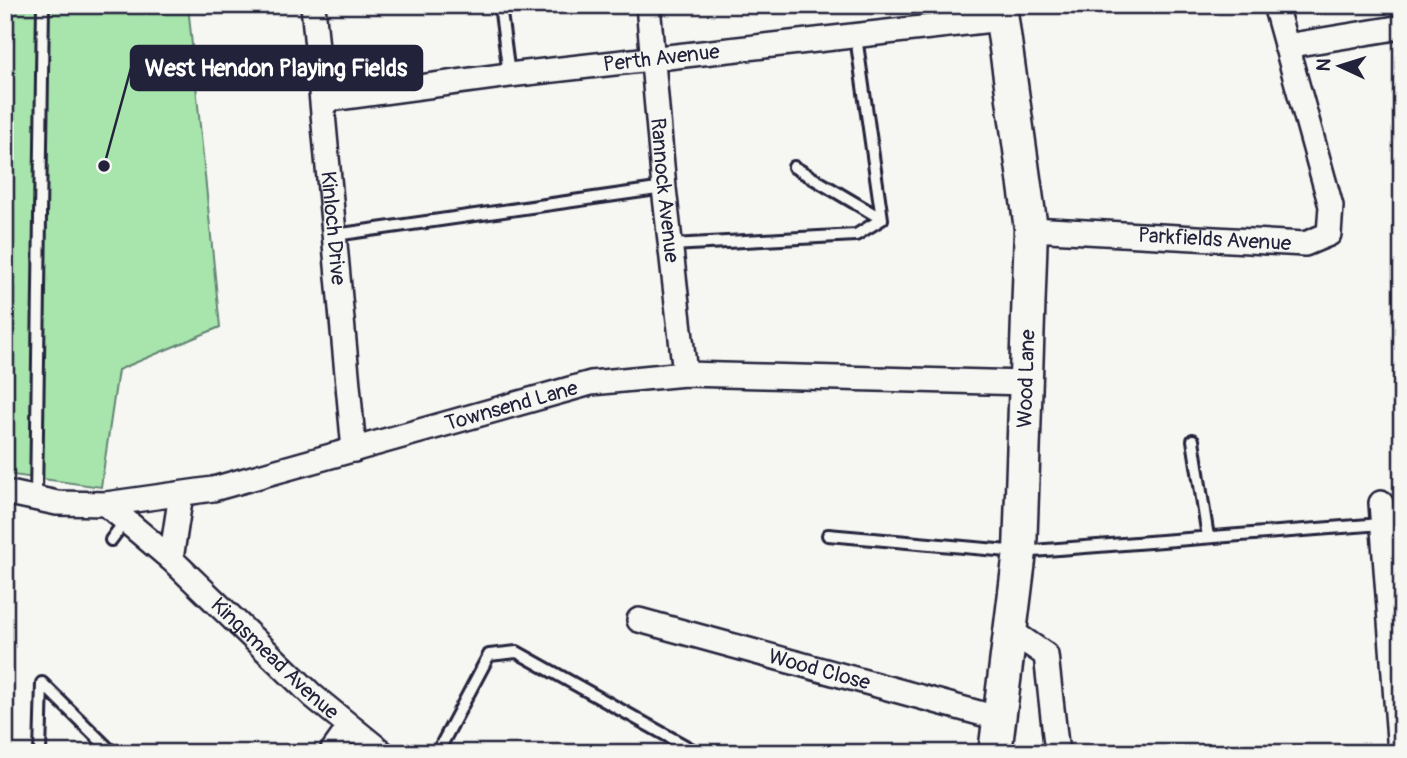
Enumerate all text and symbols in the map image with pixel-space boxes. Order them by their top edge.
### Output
north arrow [1306,32,1376,102]
street label: Perth Avenue [602,38,722,78]
callout: West Hendon Playing Fields [131,46,422,90]
text: West Hendon Playing Fields [145,54,408,83]
text: N [1312,57,1336,72]
street label: Rannock Avenue [644,117,685,265]
street label: Kinloch Drive [314,170,352,287]
street label: Parkfields Avenue [1137,222,1293,257]
street label: Wood Lane [1011,328,1042,428]
street label: Townsend Lane [442,374,582,437]
street label: Kingsmead Avenue [205,592,345,726]
street label: Wood Close [765,643,874,697]

